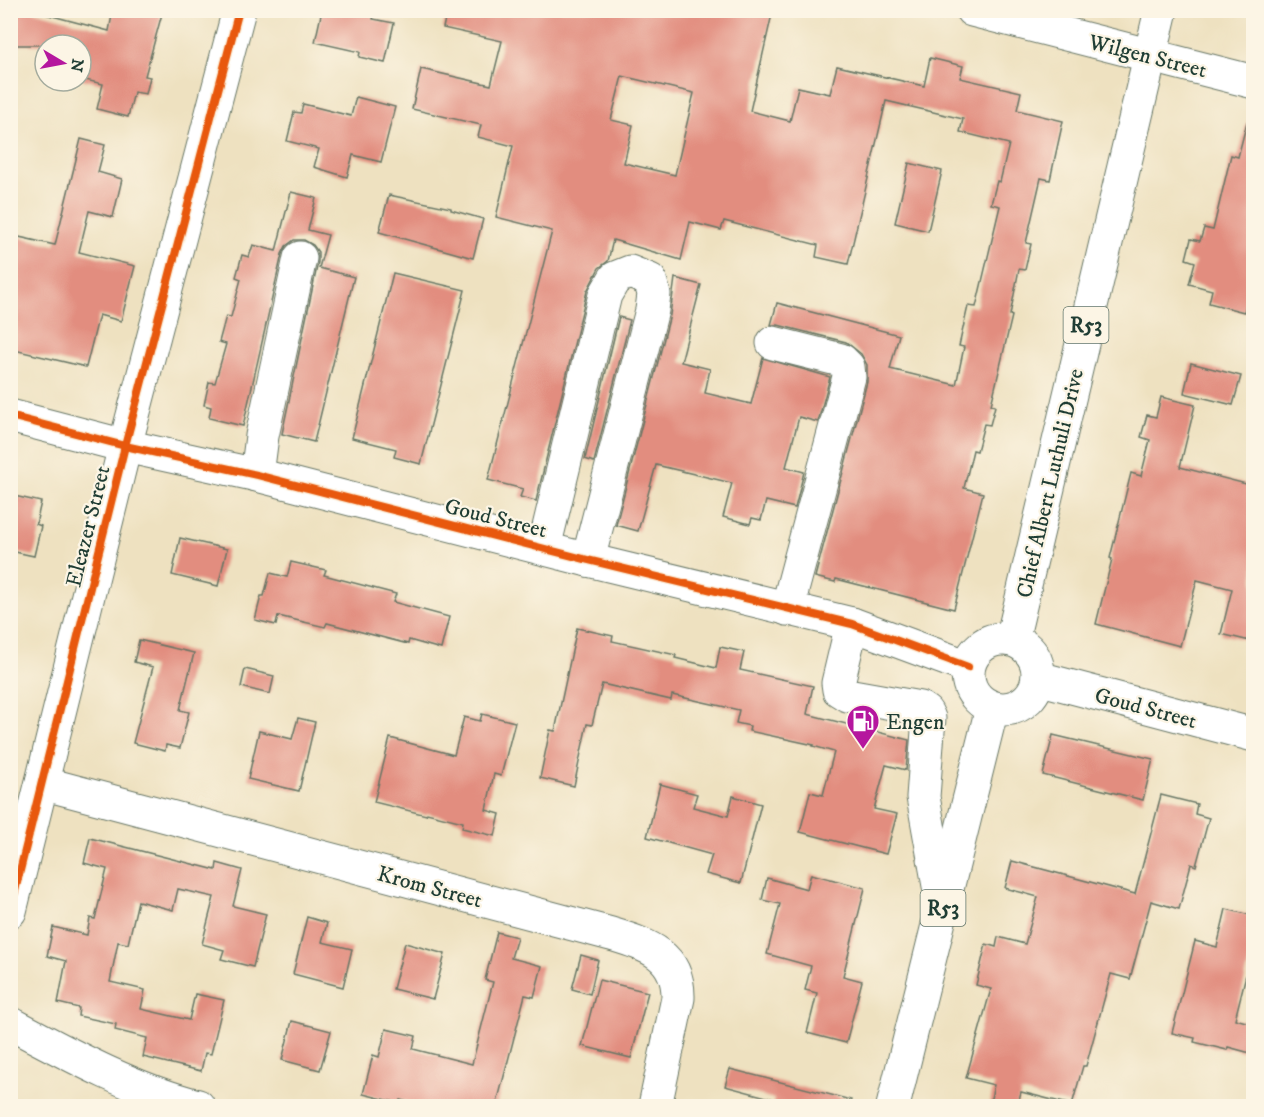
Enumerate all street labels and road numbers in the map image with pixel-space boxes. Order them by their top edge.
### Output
street label: Wilgen Street [1085,29,1209,84]
road number: R53 [1064,307,1108,343]
street label: Chief Albert Luthuli Drive [1011,366,1090,600]
street label: Eleazer Street [60,463,117,590]
street label: Goud Street [442,493,550,544]
street label: Goud Street [1092,682,1200,735]
street label: Krom Street [374,860,485,914]
road number: R53 [920,890,966,926]

